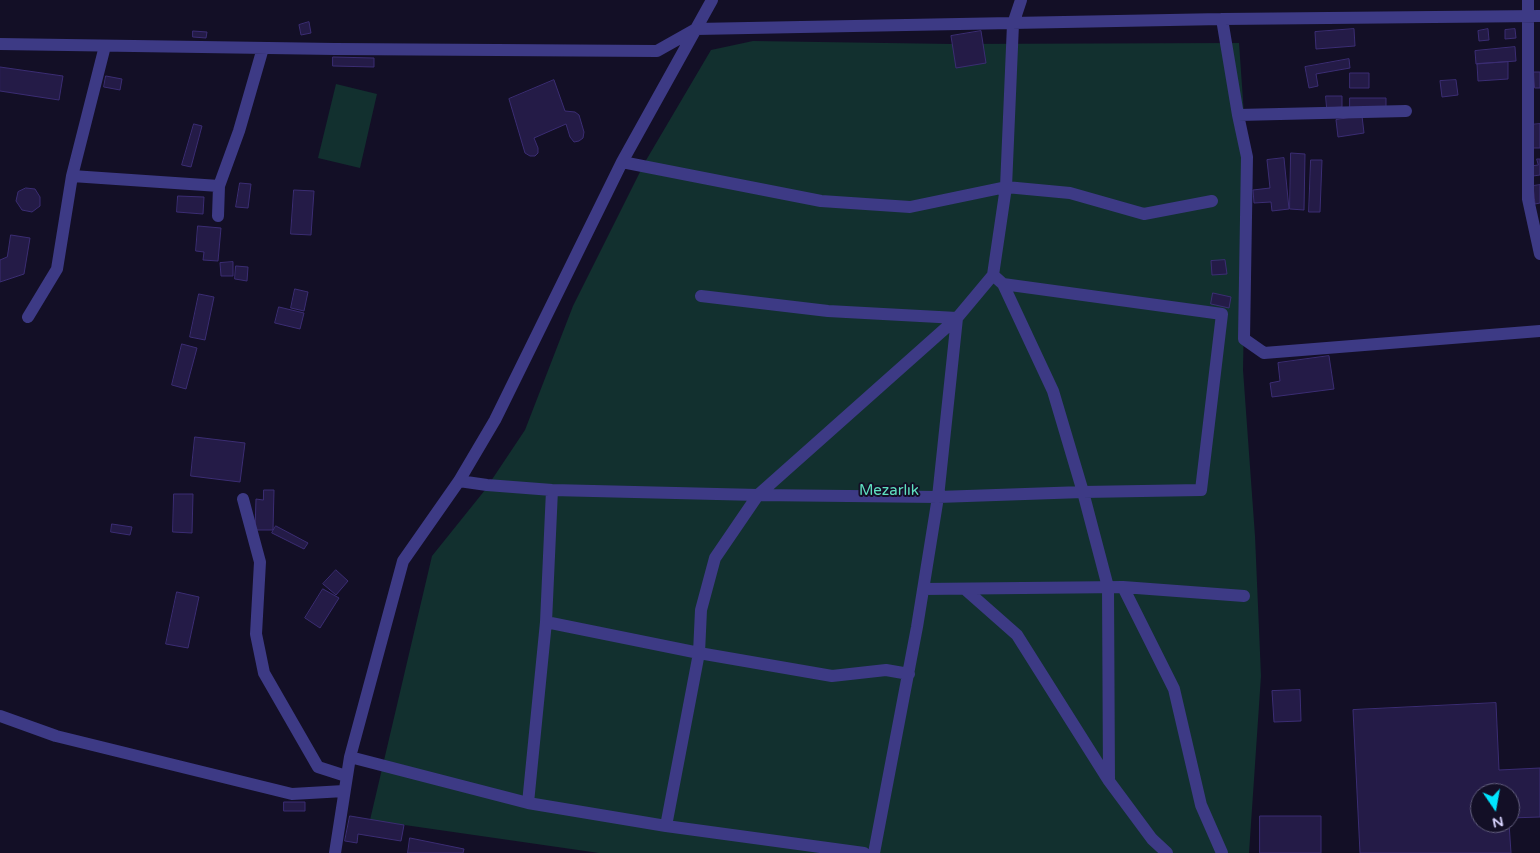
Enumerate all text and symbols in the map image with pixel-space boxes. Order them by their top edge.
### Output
park label: Mezarlık [859,482,919,500]
north arrow [1470,783,1520,833]
text: N [1491,813,1505,832]

